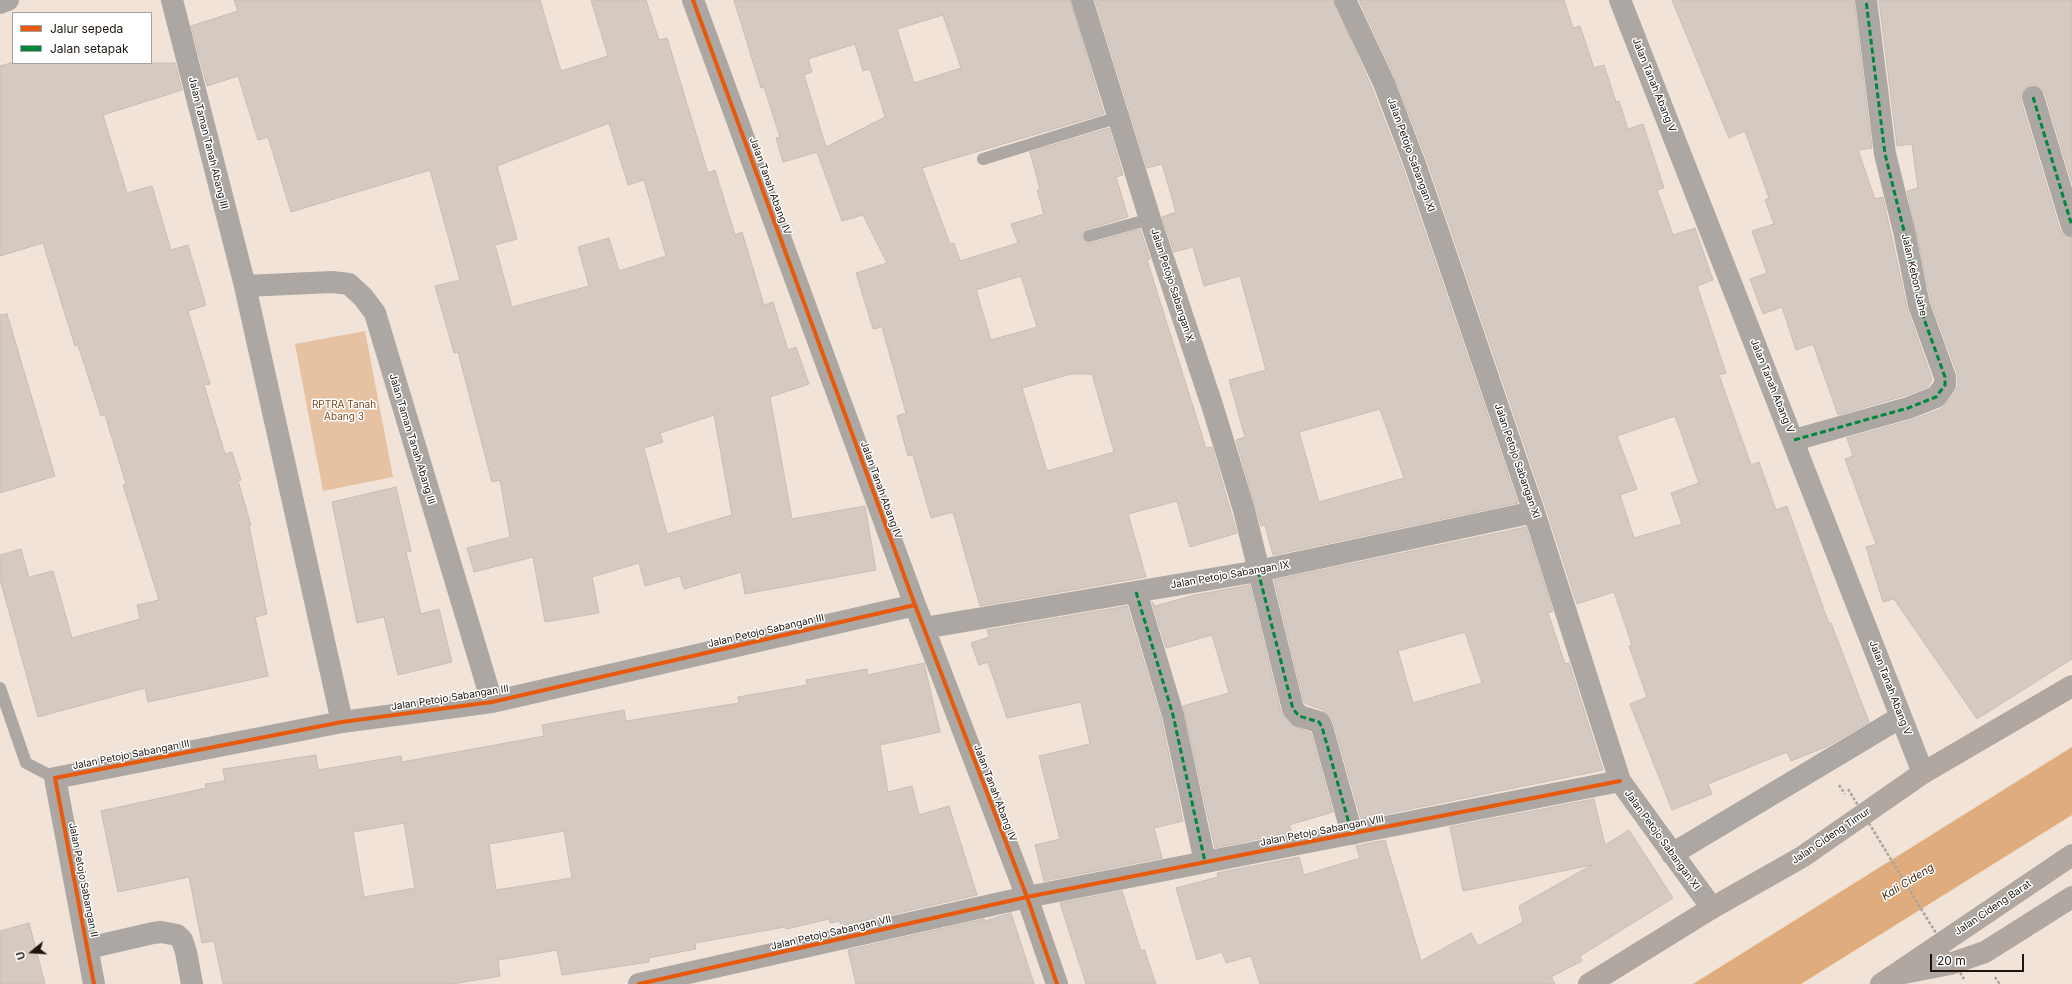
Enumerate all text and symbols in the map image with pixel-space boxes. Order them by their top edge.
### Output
legend [12,12,152,64]
text: Jalur sepeda [50,21,123,36]
street label: Jalan Tanah Abang V [1630,36,1678,134]
text: Jalan setapak [50,41,129,56]
street label: Jalan Taman Tanah Abang III [186,76,230,210]
street label: Jalan Petojo Sabangan XI [1385,96,1437,214]
street label: Jalan Tanah Abang IV [747,136,793,236]
street label: Jalan Petojo Sabangan X [1148,227,1196,343]
street label: Jalan Kebon Jahe [1899,233,1929,317]
street label: Jalan Tanah Abang V [1748,337,1796,435]
street label: Jalan Taman Tanah Abang III [386,372,438,506]
park label: RPTRA Tanah Abang 3 [312,399,376,422]
street label: Jalan Petojo Sabangan XI [1492,402,1542,520]
street label: Jalan Tanah Abang IV [858,440,904,540]
street label: Jalan Petojo Sabangan IX [1170,559,1290,591]
street label: Jalan Petojo Sabangan III [707,612,825,650]
street label: Jalan Tanah Abang V [1866,639,1914,737]
street label: Jalan Petojo Sabangan III [390,683,510,713]
street label: Jalan Petojo Sabangan III [71,738,191,772]
street label: Jalan Tanah Abang IV [971,743,1019,843]
street label: Jalan Petojo Sabangan XI [1622,788,1702,892]
street label: Jalan Cideng Timur [1790,805,1872,867]
street label: Jalan Petojo Sabangan VIII [1259,813,1385,849]
street label: Jalan Petojo Sabangan II [66,822,100,938]
water label: Kali Cideng [1879,861,1937,903]
street label: Jalan Cideng Barat [1953,878,2033,938]
street label: Jalan Petojo Sabangan VII [770,913,892,953]
north arrow [12,932,52,972]
scale bar [1932,946,2026,972]
text: U [13,950,28,962]
text: 20 m [1937,953,1966,968]

